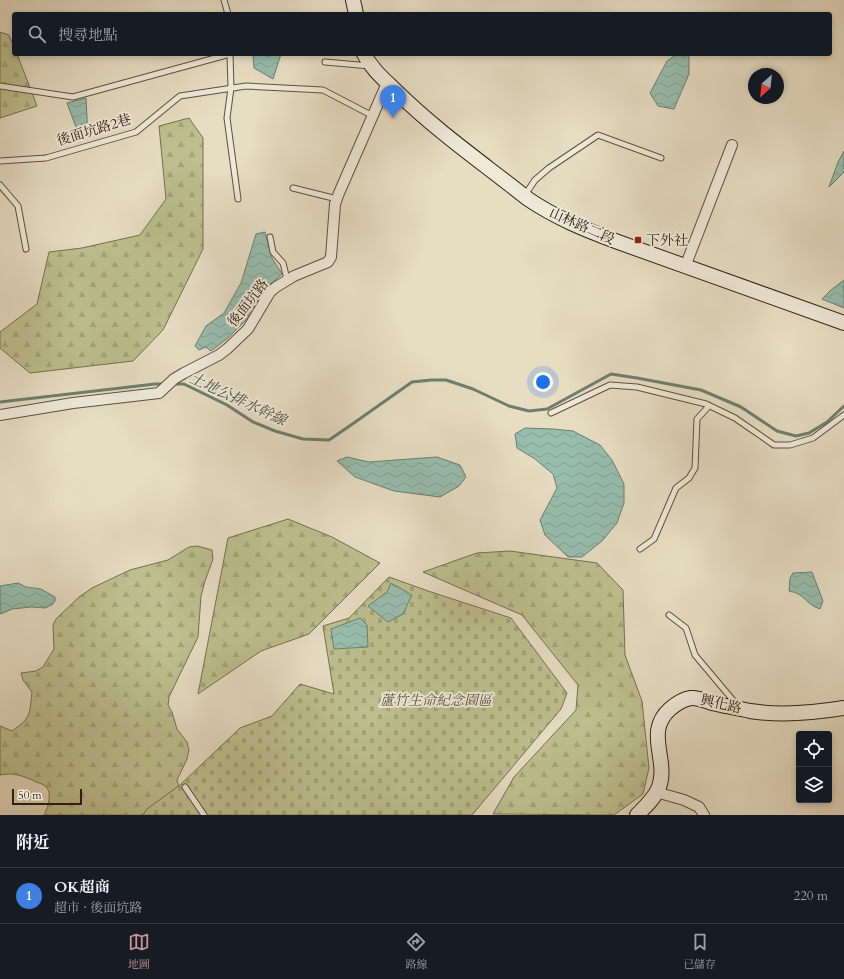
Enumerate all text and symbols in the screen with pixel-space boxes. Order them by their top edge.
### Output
search box [12,12,832,56]
icon: search [26,23,48,45]
text: 搜尋地點 [58,25,118,45]
north arrow [748,68,784,104]
pin: 1 [380,85,406,118]
street label: 後面坑路2巷 [54,110,134,150]
street label: 山林路二段 [546,203,618,249]
place label: 下外社 [646,231,688,250]
marker: 下外社 [633,235,643,245]
street label: 後面坑路 [223,275,273,331]
water label: 土地公排水幹線 [186,368,292,431]
your location [533,372,553,392]
street label: 興化路 [698,690,744,718]
park label: 蘆竹生命紀念園區 [380,691,494,710]
map controls [796,731,832,803]
button: locate [796,731,832,767]
button: layers [796,767,832,803]
scale bar [12,787,82,806]
text: 50 m [18,788,42,803]
text: 附近 [16,831,50,854]
text: OK超商 [54,877,110,897]
text: 1 [26,887,32,905]
text: 220 m [794,887,828,905]
text: 超市 · 後面坑路 [54,899,142,917]
tab: 地圖 [128,931,150,972]
tab: 路線 [405,931,427,972]
tab: 已儲存 [683,931,716,972]

